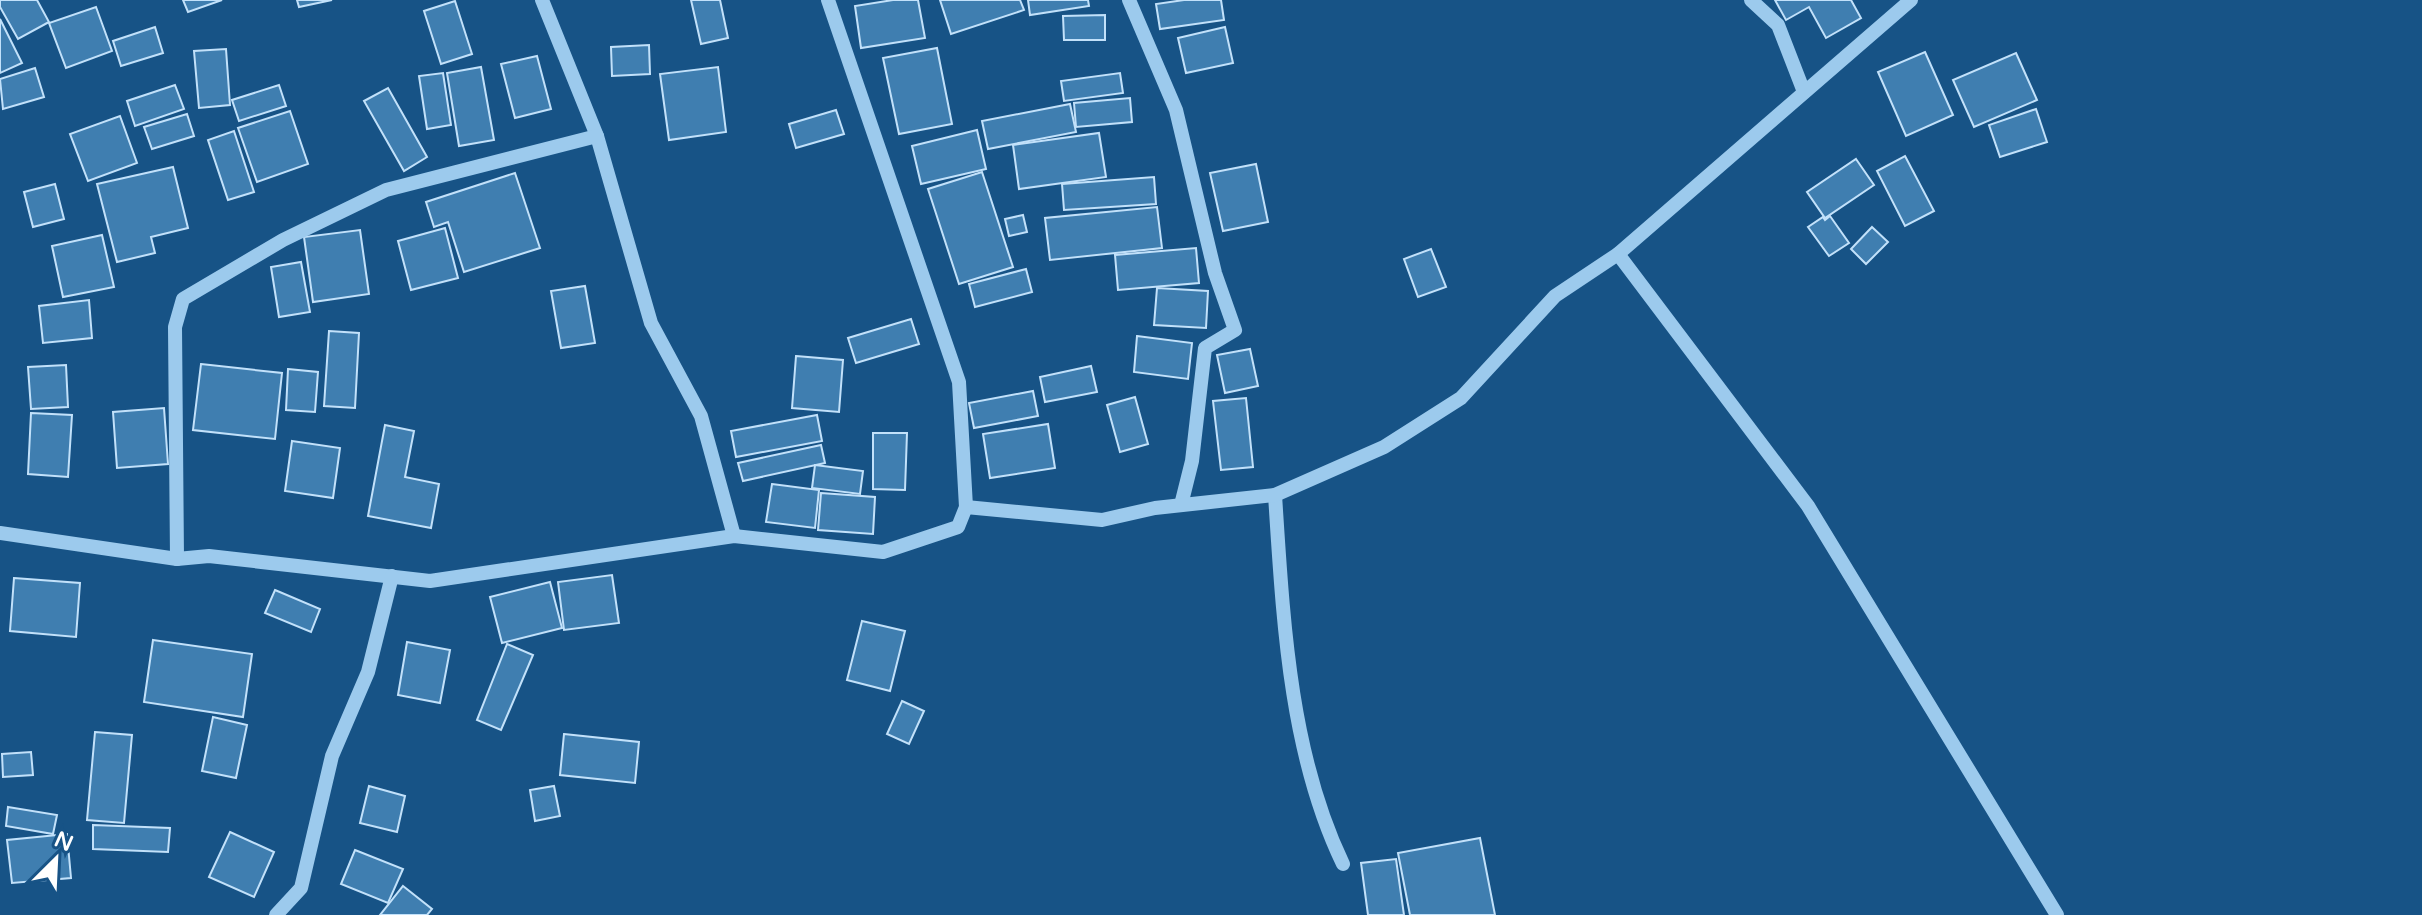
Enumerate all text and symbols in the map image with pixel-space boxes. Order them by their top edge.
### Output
north arrow [16,819,96,899]
text: N [50,826,77,857]

